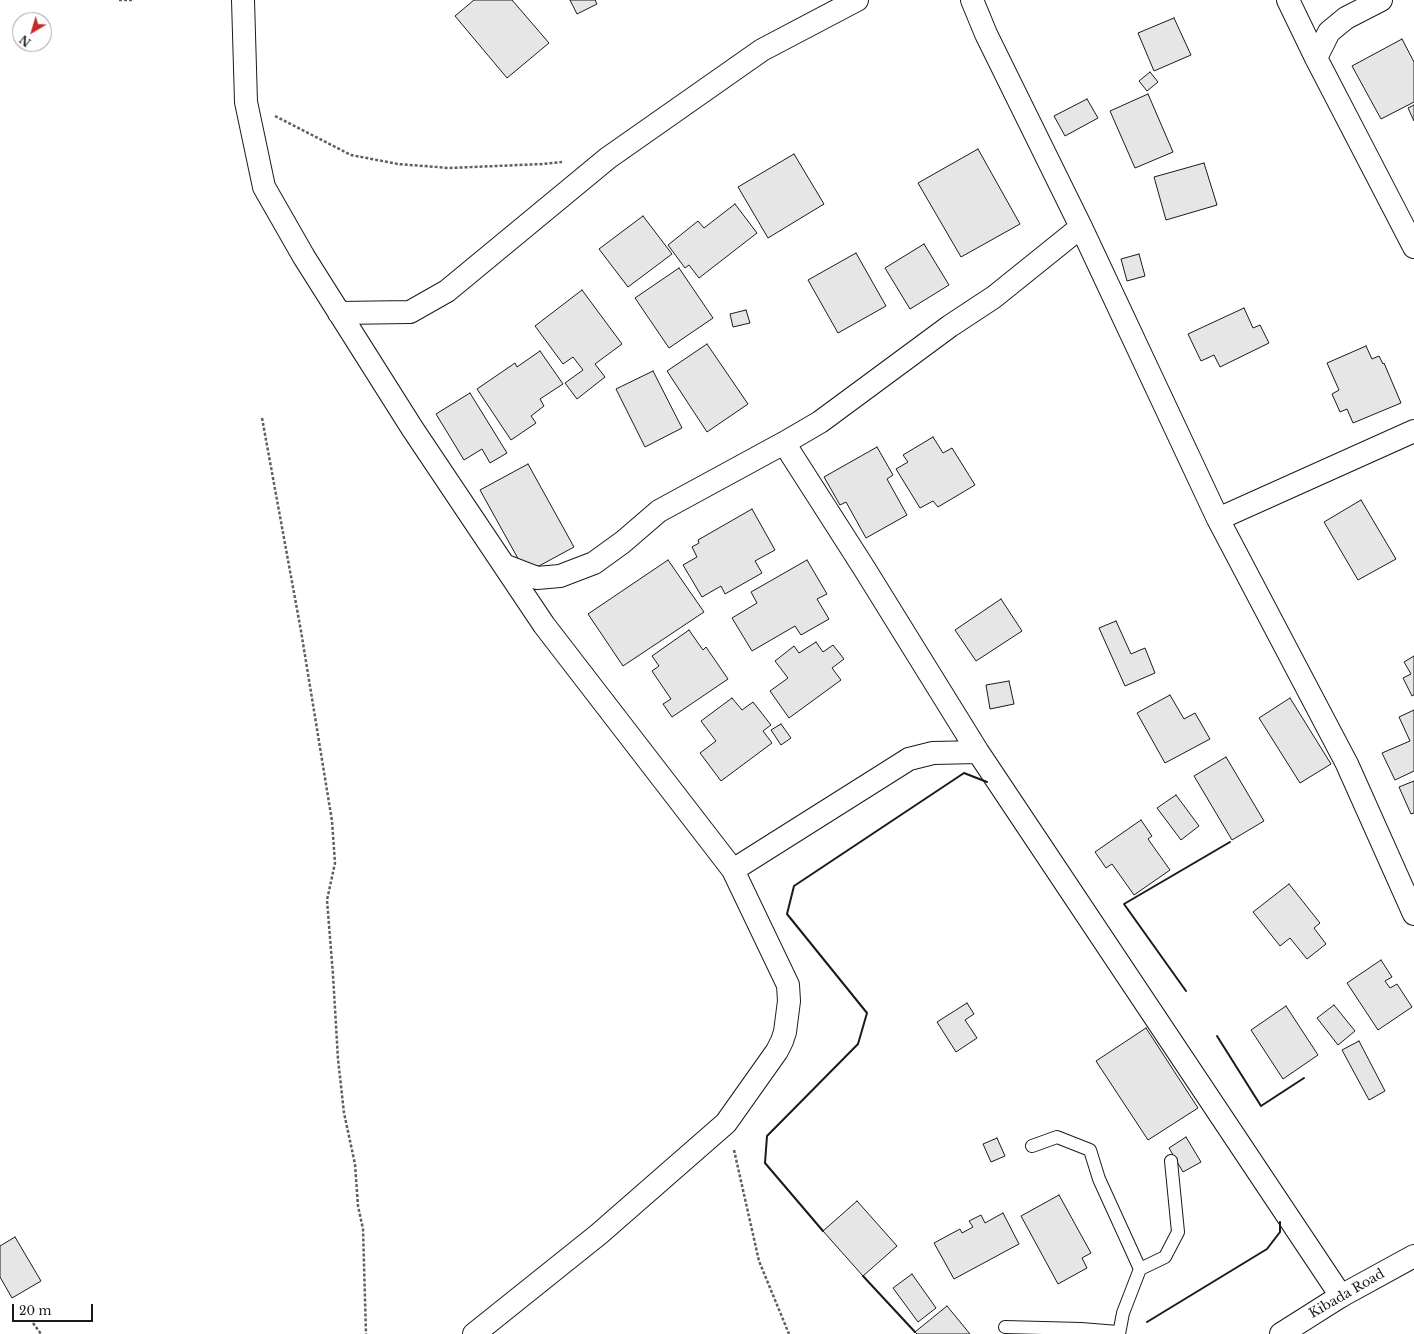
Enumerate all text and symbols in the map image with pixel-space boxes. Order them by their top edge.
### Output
north arrow [12,12,52,52]
text: N [17,32,34,49]
street label: Kibada Road [1306,1266,1388,1322]
scale bar [14,1296,95,1322]
text: 20 m [19,1303,51,1318]

